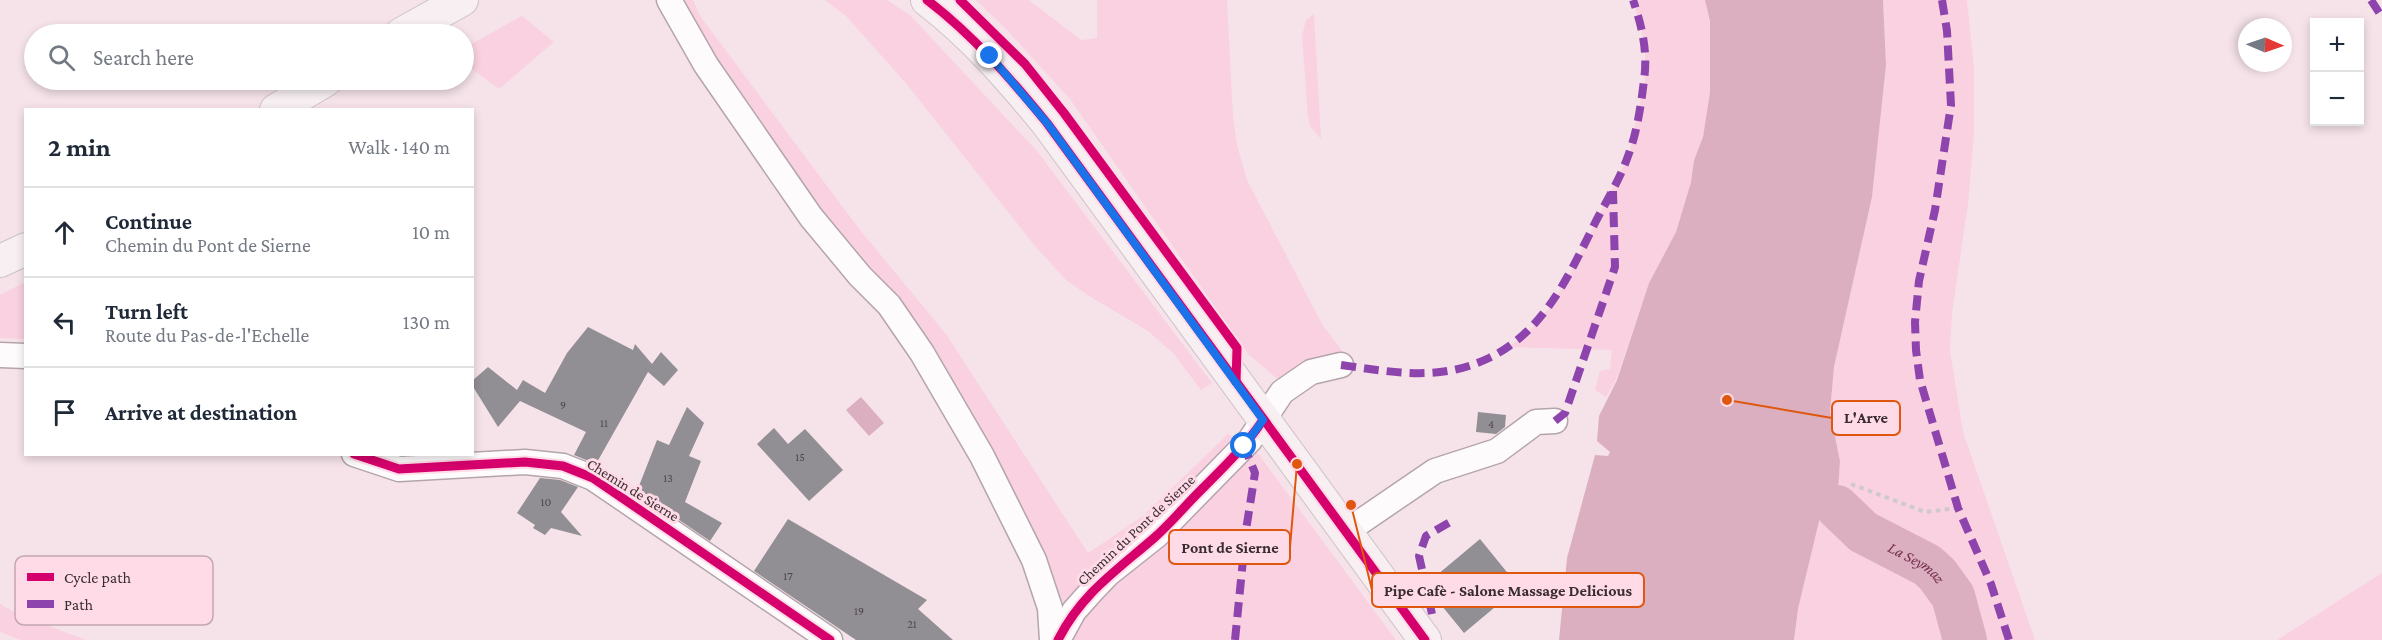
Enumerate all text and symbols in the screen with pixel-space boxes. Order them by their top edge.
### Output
north arrow [2238,18,2292,72]
map controls [2310,18,2364,126]
button: + [2310,18,2364,72]
search box [24,24,474,90]
icon: search [45,41,78,74]
route end [976,42,1002,68]
text: Search here [93,45,194,70]
button: − [2310,72,2364,126]
text: 2 min [48,133,111,162]
text: Walk · 140 m [348,136,450,158]
text: Continue [105,209,192,234]
icon: ahead [48,216,81,249]
text: 10 m [412,221,450,243]
text: Chemin du Pont de Sierne [105,234,311,256]
text: Turn left [105,299,188,324]
icon: left [48,306,81,339]
text: 130 m [403,311,450,333]
text: Route du Pas-de-l'Echelle [105,324,309,346]
icon: arrive [48,396,81,429]
house number: 9 [560,398,566,412]
text: Arrive at destination [105,400,297,425]
callout: L'Arve [1832,401,1900,435]
text: L'Arve [1844,409,1889,426]
house number: 11 [600,416,608,430]
house number: 4 [1488,417,1494,431]
route start [1230,432,1256,458]
house number: 15 [795,450,805,464]
street label: Chemin de Sierne [584,455,682,525]
house number: 13 [663,471,673,485]
street label: Chemin du Pont de Sierne [1074,471,1198,588]
house number: 10 [541,495,552,509]
callout: Pont de Sierne [1169,530,1290,564]
water label: La Seymaz [1886,538,1949,587]
text: Pont de Sierne [1181,539,1279,556]
legend [15,556,213,625]
text: Cycle path [64,569,131,587]
house number: 17 [783,569,793,583]
callout: Pipe Cafè - Salone Massage Delicious [1372,573,1644,607]
text: Pipe Cafè - Salone Massage Delicious [1384,582,1633,599]
text: Path [64,596,94,613]
house number: 19 [854,604,864,618]
house number: 21 [907,617,917,631]

